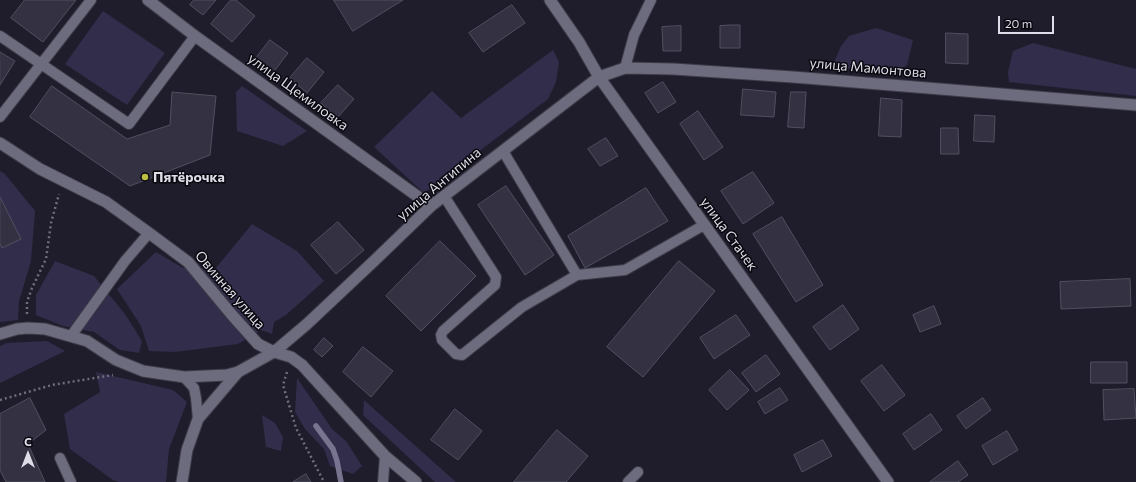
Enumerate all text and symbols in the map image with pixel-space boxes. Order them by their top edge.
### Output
scale bar [1000,8,1056,34]
text: 20 m [1005,16,1032,30]
street label: улица Щемиловка [245,50,351,134]
street label: улица Мамонтова [809,55,927,81]
street label: улица Антипина [394,144,484,224]
place label: Пятёрочка [153,169,225,185]
marker: Пятёрочка [140,172,150,182]
street label: улица Стачек [697,194,761,274]
street label: Овинная улица [191,247,269,333]
north arrow [8,434,48,474]
text: С [24,435,32,448]

